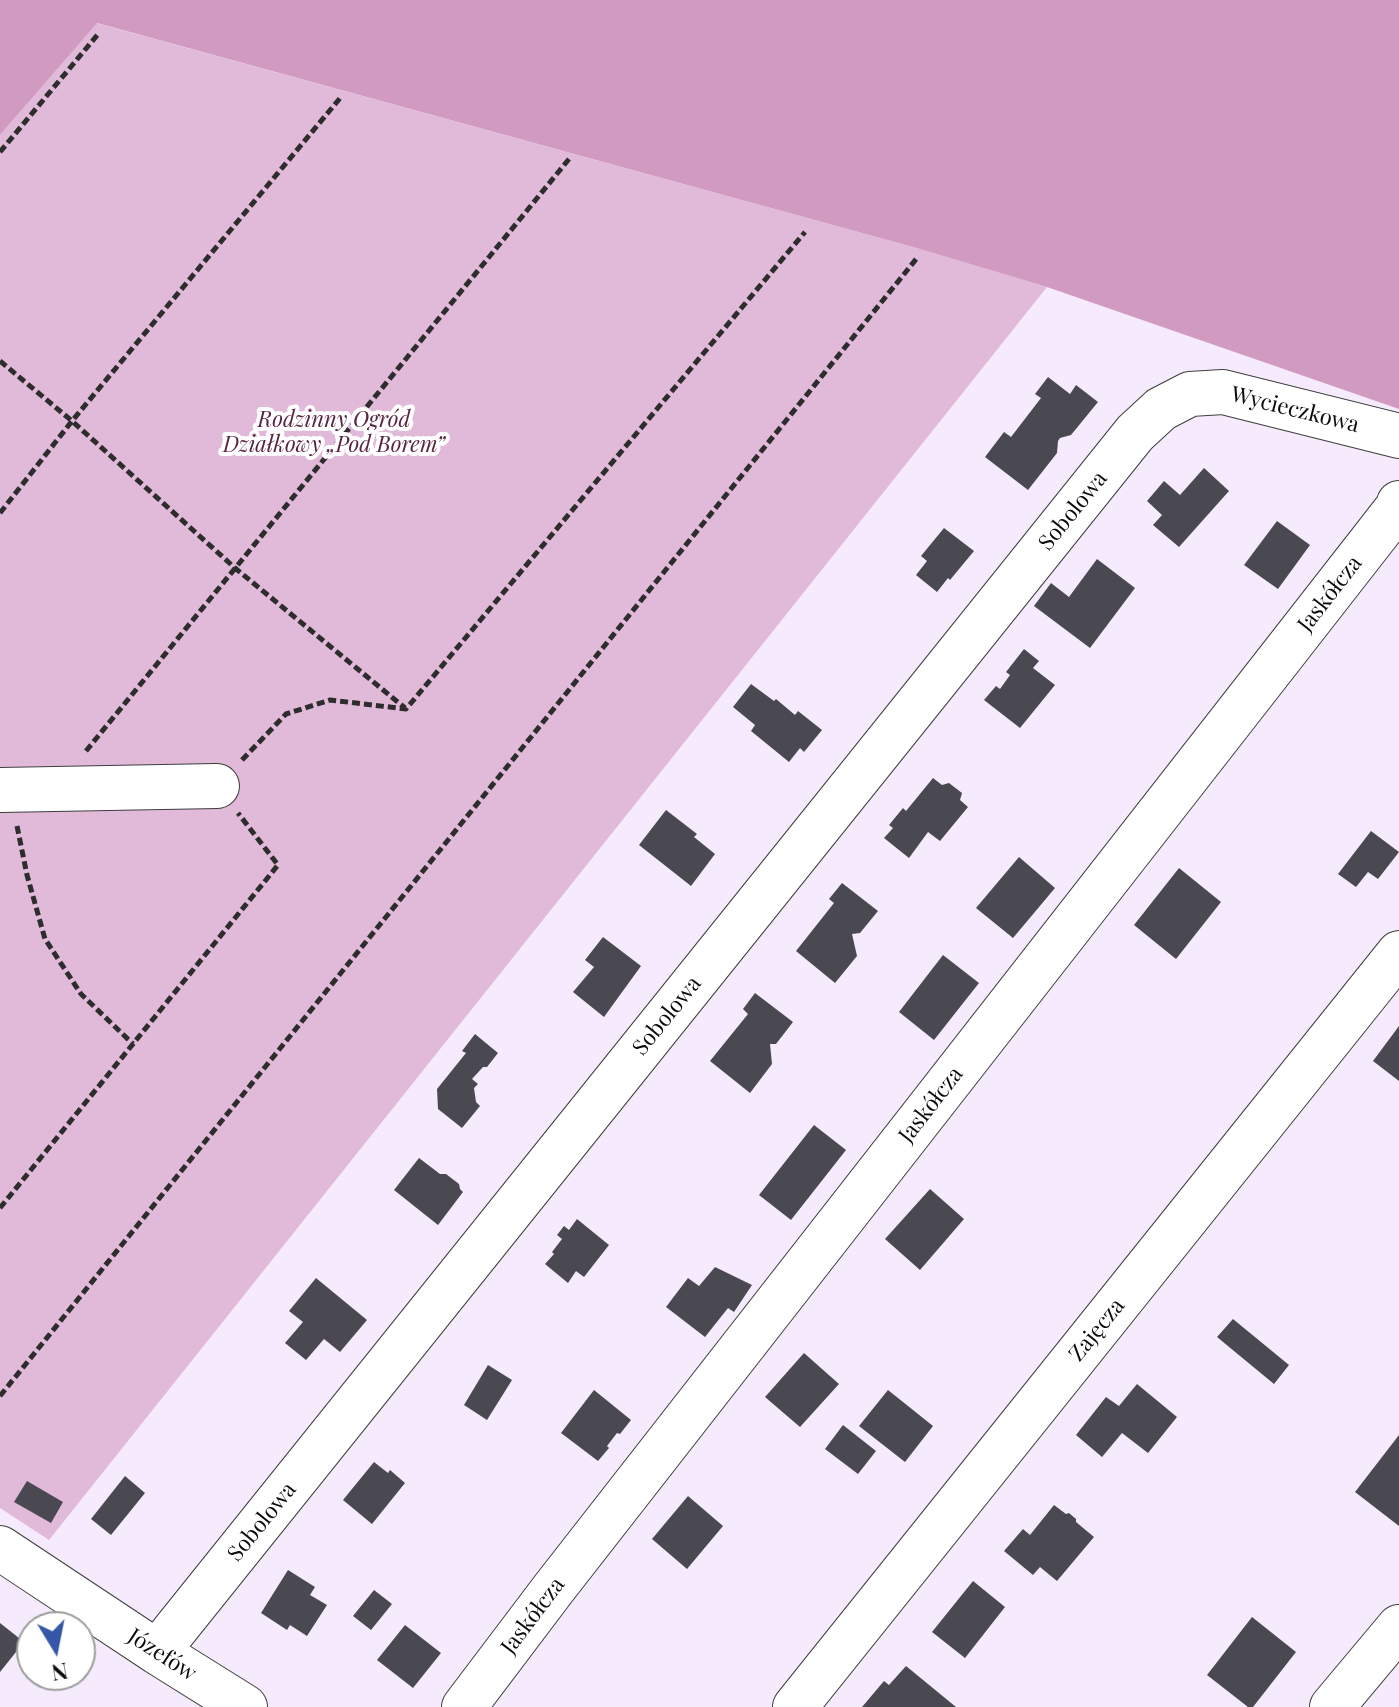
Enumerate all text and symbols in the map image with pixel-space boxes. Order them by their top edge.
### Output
street label: Wycieczkowa [1228,381,1362,439]
park label: Rodzinny Ogród Działkowy „Pod Borem” [223,407,445,458]
street label: Sobolowa [1033,466,1113,556]
street label: Jaskółcza [1292,551,1368,637]
street label: Sobolowa [627,971,707,1061]
street label: Jaskółcza [893,1062,969,1148]
street label: Zajęcza [1064,1293,1130,1367]
street label: Sobolowa [222,1477,302,1567]
street label: Jaskółcza [496,1573,570,1659]
north arrow [16,1611,96,1691]
street label: Józefów [123,1623,201,1687]
text: N [49,1657,70,1689]

